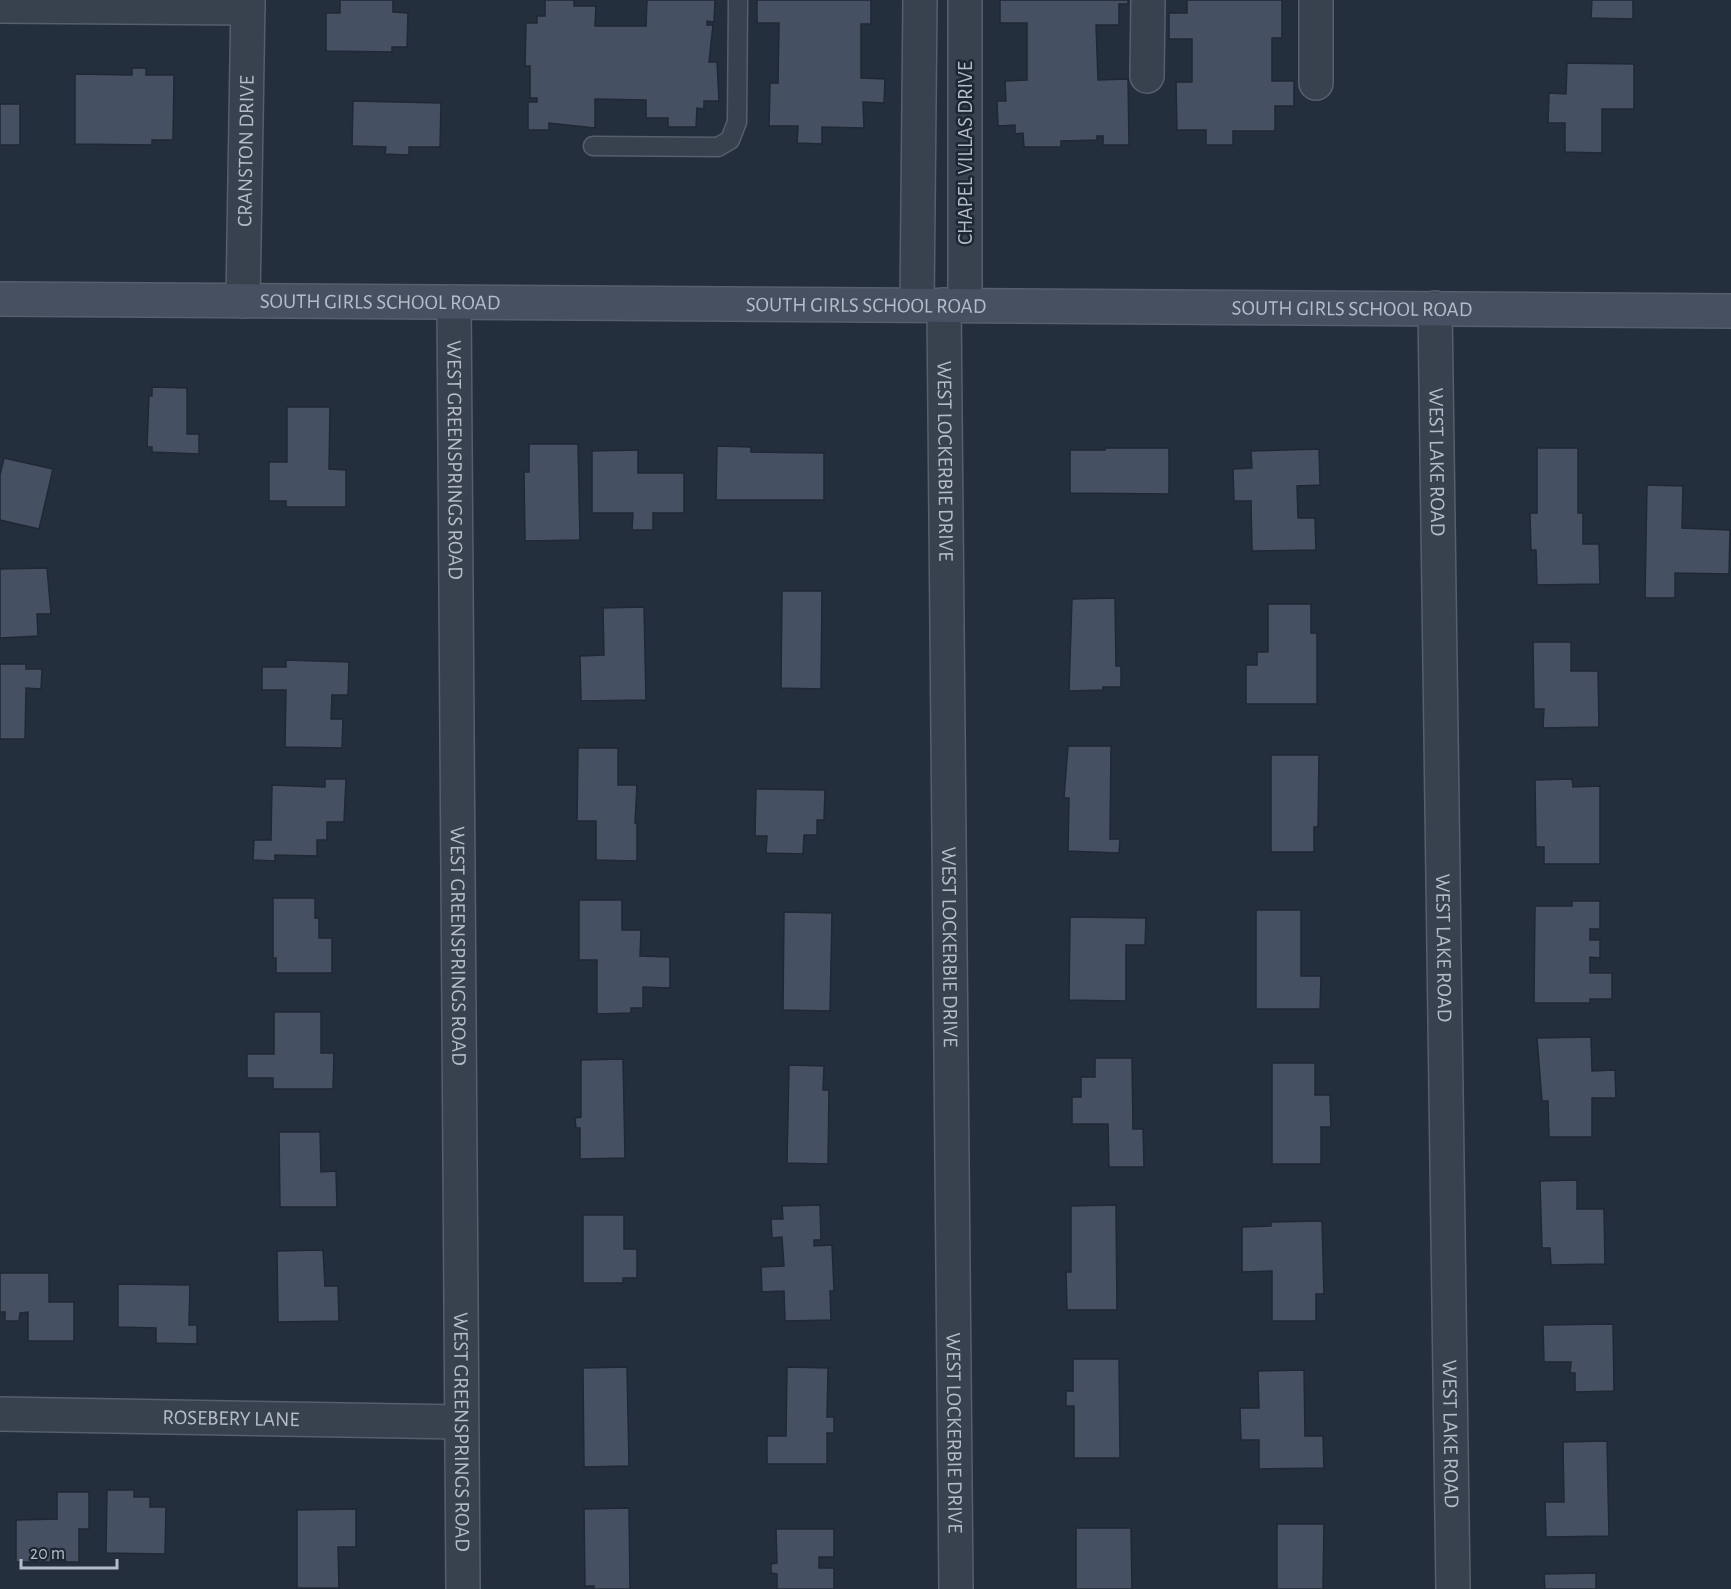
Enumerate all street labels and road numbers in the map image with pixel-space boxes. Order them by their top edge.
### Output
street label: CHAPEL VILLAS DRIVE [955,61,976,245]
street label: CRANSTON DRIVE [234,75,257,227]
street label: SOUTH GIRLS SCHOOL ROAD [260,290,500,313]
street label: SOUTH GIRLS SCHOOL ROAD [746,294,986,316]
street label: SOUTH GIRLS SCHOOL ROAD [1232,297,1472,320]
street label: WEST GREENSPRINGS ROAD [444,340,466,580]
street label: WEST LOCKERBIE DRIVE [934,360,957,561]
street label: WEST LAKE ROAD [1426,388,1449,536]
street label: WEST GREENSPRINGS ROAD [447,826,470,1066]
street label: WEST LOCKERBIE DRIVE [939,846,961,1047]
street label: WEST LAKE ROAD [1432,874,1456,1022]
street label: WEST GREENSPRINGS ROAD [451,1312,473,1552]
street label: WEST LOCKERBIE DRIVE [943,1332,966,1533]
street label: WEST LAKE ROAD [1439,1360,1462,1508]
street label: ROSEBERY LANE [162,1406,300,1430]

